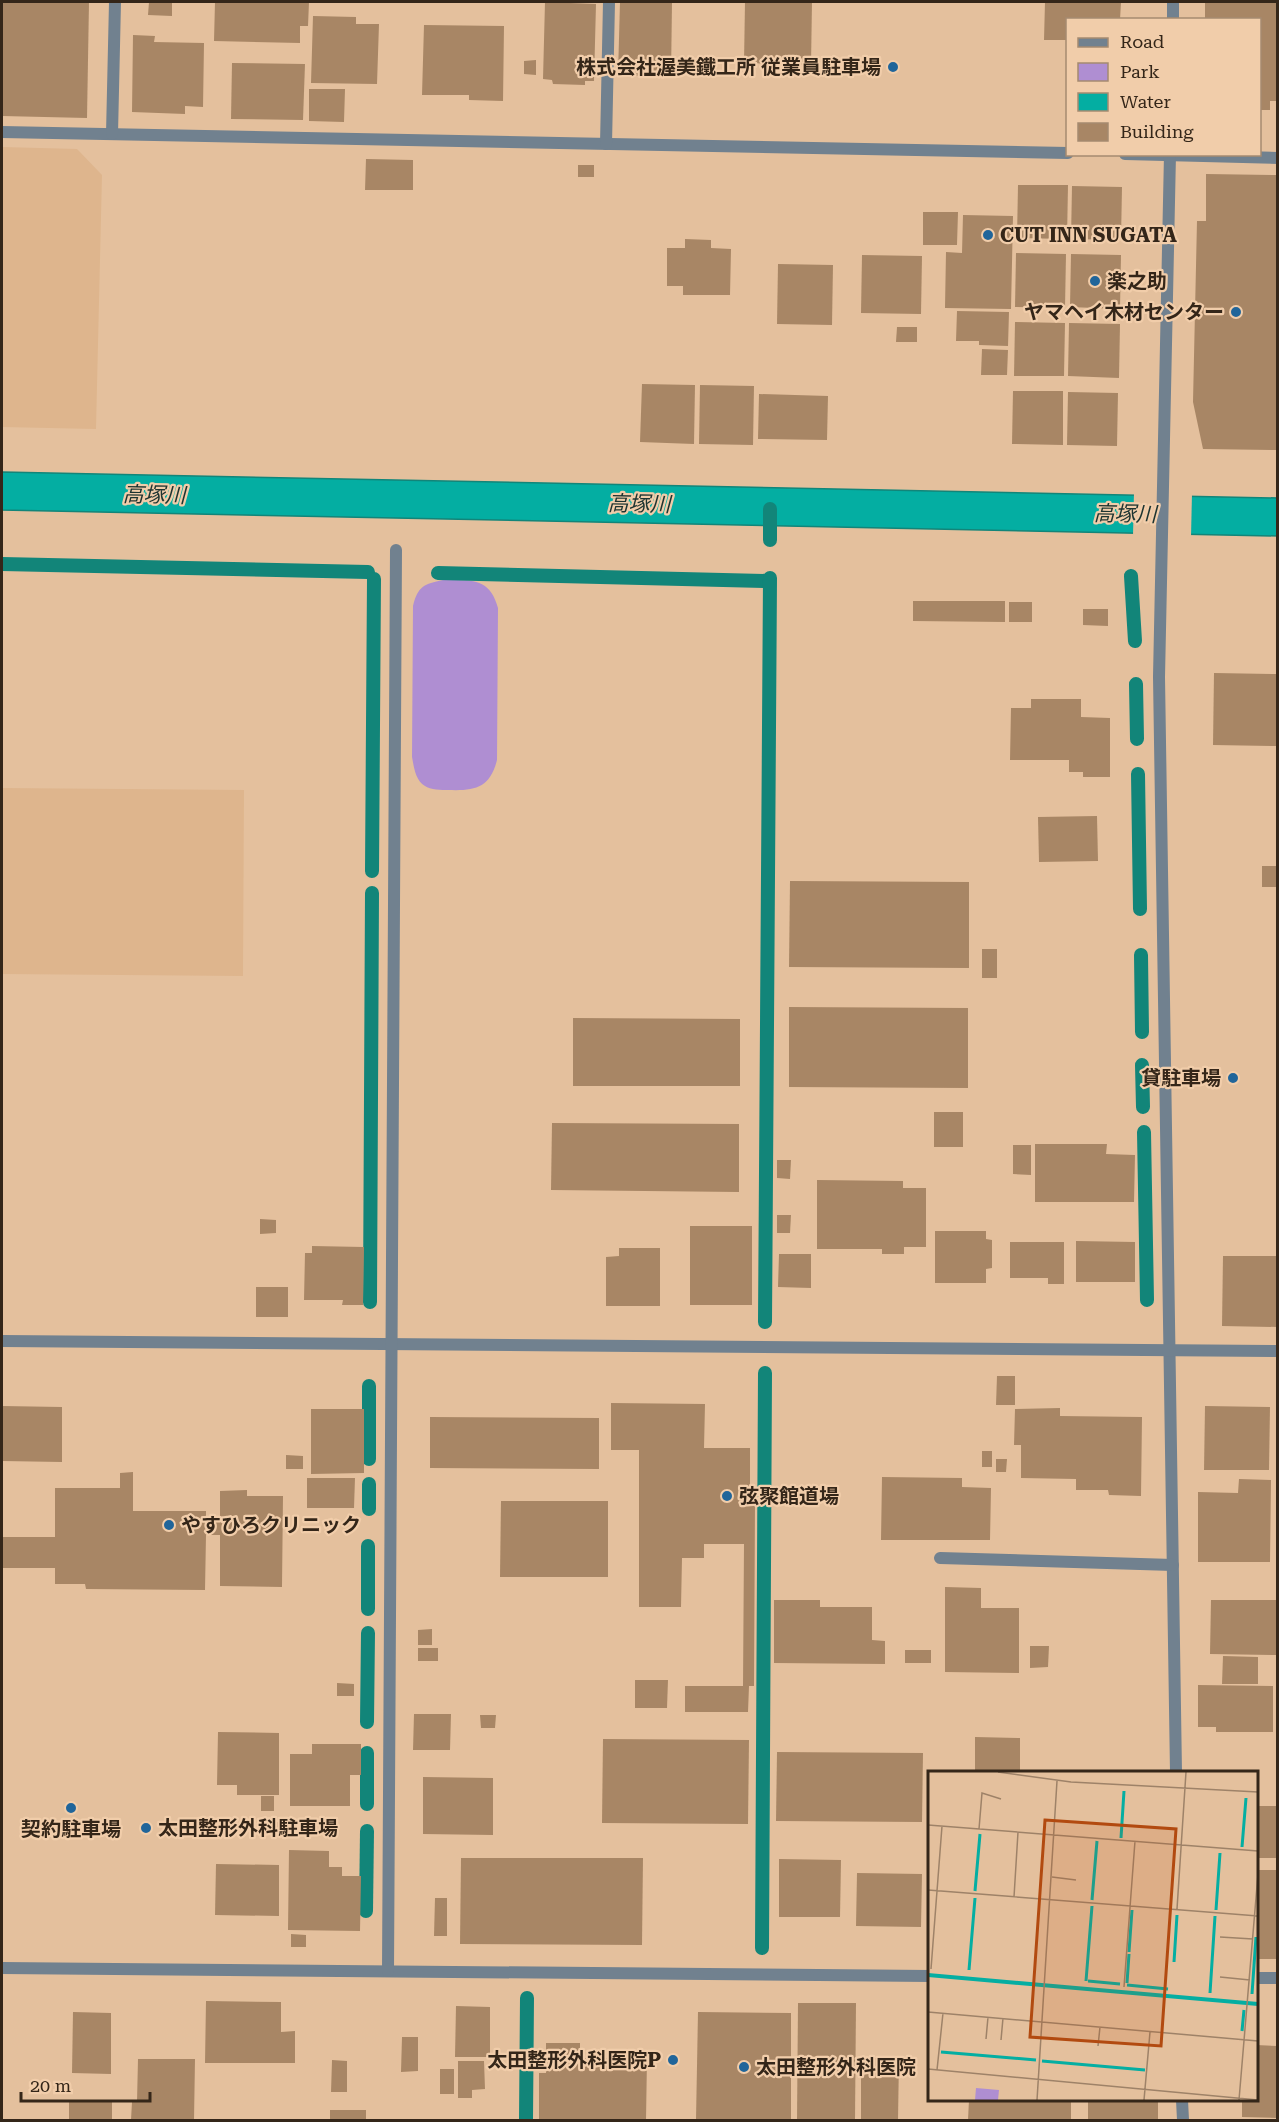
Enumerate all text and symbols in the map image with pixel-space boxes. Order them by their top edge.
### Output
legend [1066,18,1261,156]
text: Road [1120,31,1165,52]
place label: 株式会社渥美鐵工所 従業員駐車場 [576,55,881,79]
marker: 株式会社渥美鐵工所 従業員駐車場 [886,60,900,74]
text: Park [1120,61,1160,82]
text: Water [1120,91,1171,112]
text: Building [1120,121,1194,142]
place label: CUT INN SUGATA [1000,223,1177,247]
marker: CUT INN SUGATA [981,228,995,242]
place label: 楽之助 [1107,269,1167,293]
marker: 楽之助 [1088,274,1102,288]
place label: ヤマヘイ木材センター [1024,300,1224,324]
marker: ヤマヘイ木材センター [1229,305,1243,319]
water label: 高塚川 [122,482,188,508]
water label: 高塚川 [607,491,673,517]
water label: 高塚川 [1093,501,1159,527]
place label: 貸駐車場 [1141,1066,1221,1090]
marker: 貸駐車場 [1226,1071,1240,1085]
place label: 弦聚館道場 [739,1484,839,1508]
marker: 弦聚館道場 [720,1489,734,1503]
place label: やすひろクリニック [181,1513,361,1537]
marker: やすひろクリニック [162,1518,176,1532]
inset map [928,1771,1258,2101]
marker: 契約駐車場 [64,1801,78,1815]
place label: 太田整形外科駐車場 [158,1816,338,1840]
place label: 契約駐車場 [21,1817,121,1841]
marker: 太田整形外科駐車場 [139,1821,153,1835]
place label: 太田整形外科医院P [487,2048,661,2072]
marker: 太田整形外科医院P [666,2053,680,2067]
place label: 太田整形外科医院 [756,2055,916,2079]
marker: 太田整形外科医院 [737,2060,751,2074]
scale bar [21,2065,150,2103]
text: 20 m [30,2075,71,2096]

